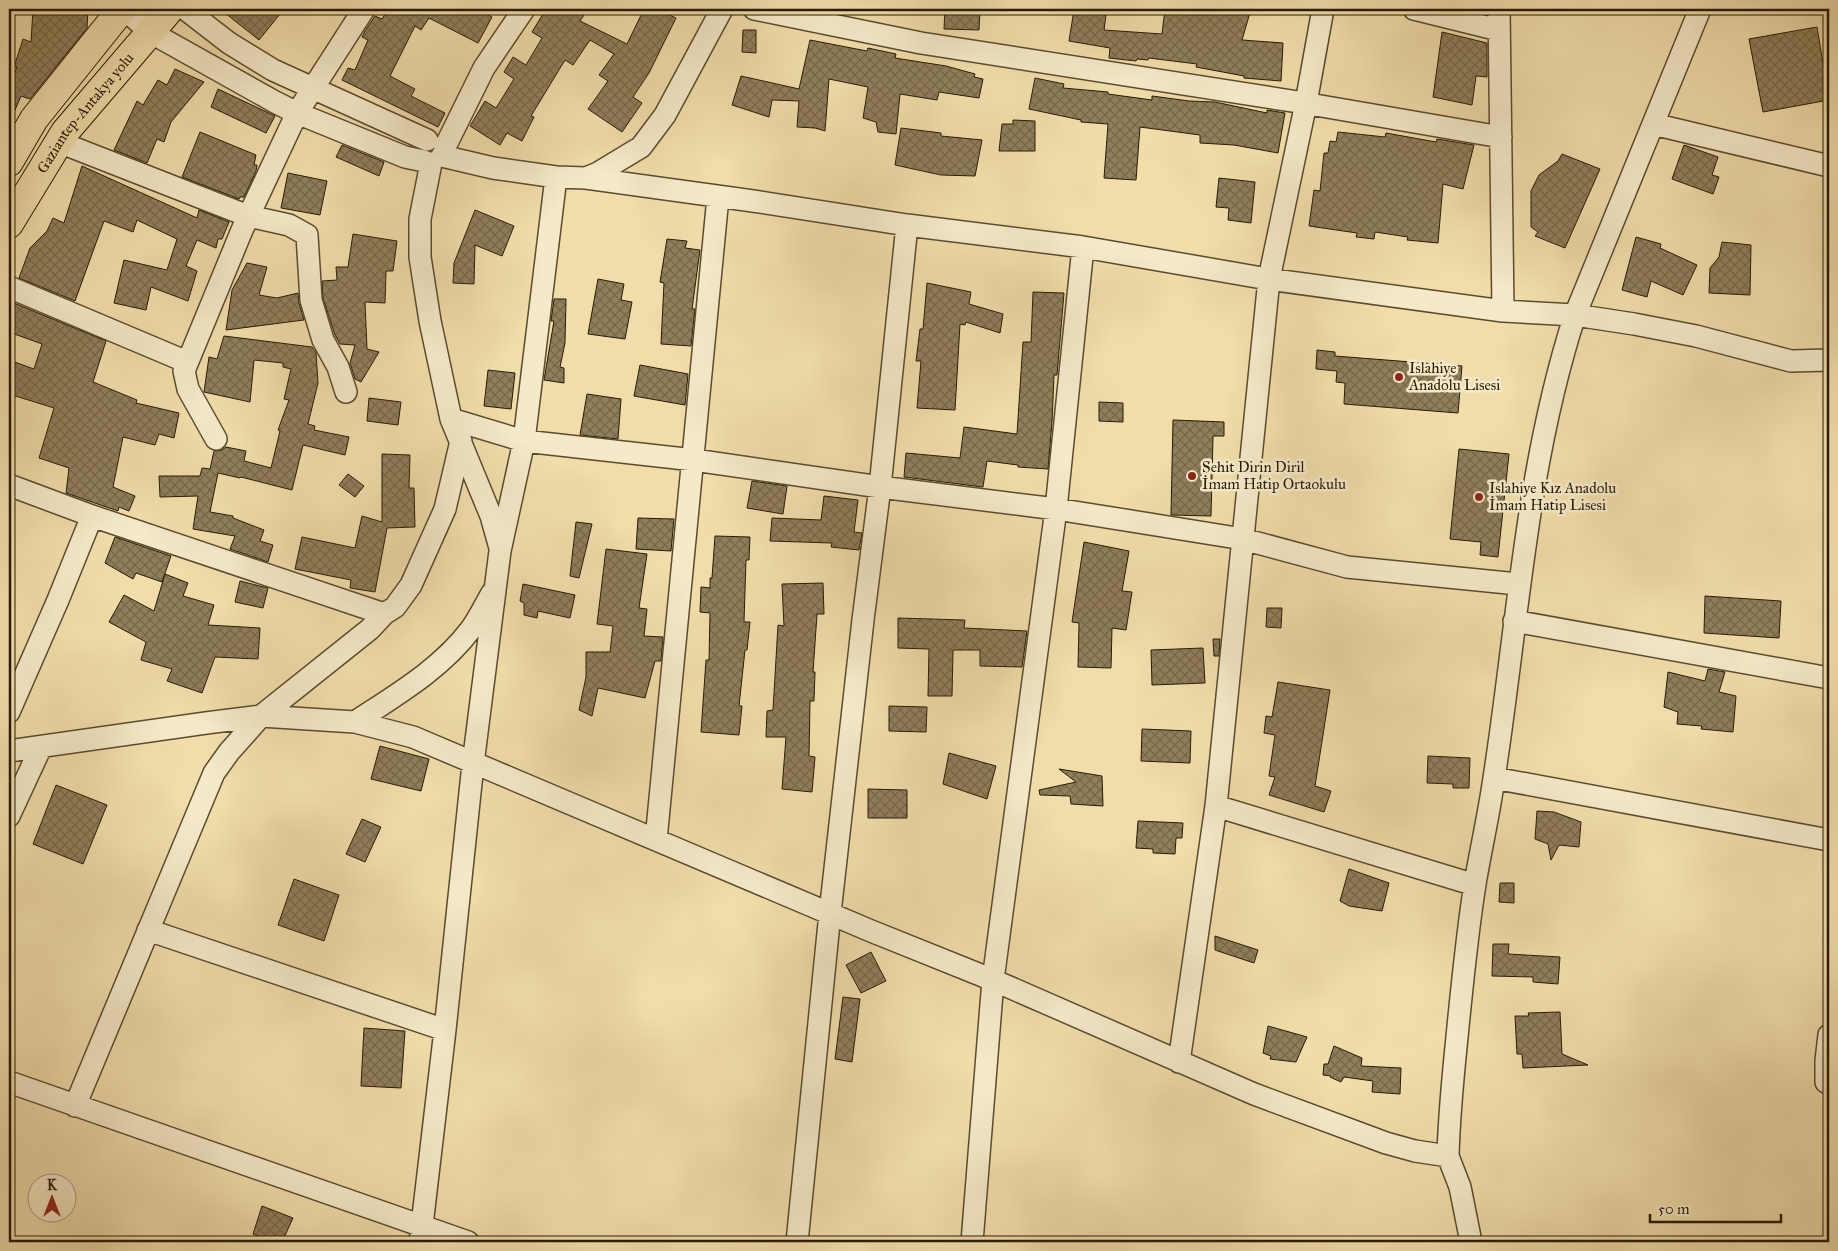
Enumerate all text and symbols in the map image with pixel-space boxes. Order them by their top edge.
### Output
street label: Gaziantep-Antakya yolu [33,49,138,177]
place label: Islahiye Anadolu Lisesi [1408,359,1500,394]
marker: Islahiye Anadolu Lisesi [1393,371,1405,383]
place label: Şehit Dirin Diril İmam Hatip Ortaokulu [1202,458,1346,493]
marker: Şehit Dirin Diril İmam Hatip Ortaokulu [1186,470,1198,482]
place label: Islahiye Kız Anadolu İmam Hatip Lisesi [1489,479,1616,514]
marker: Islahiye Kız Anadolu İmam Hatip Lisesi [1473,491,1485,503]
north arrow [28,1174,78,1224]
text: K [47,1177,58,1194]
scale bar [1650,1191,1782,1223]
text: 50 m [1658,1200,1690,1218]

